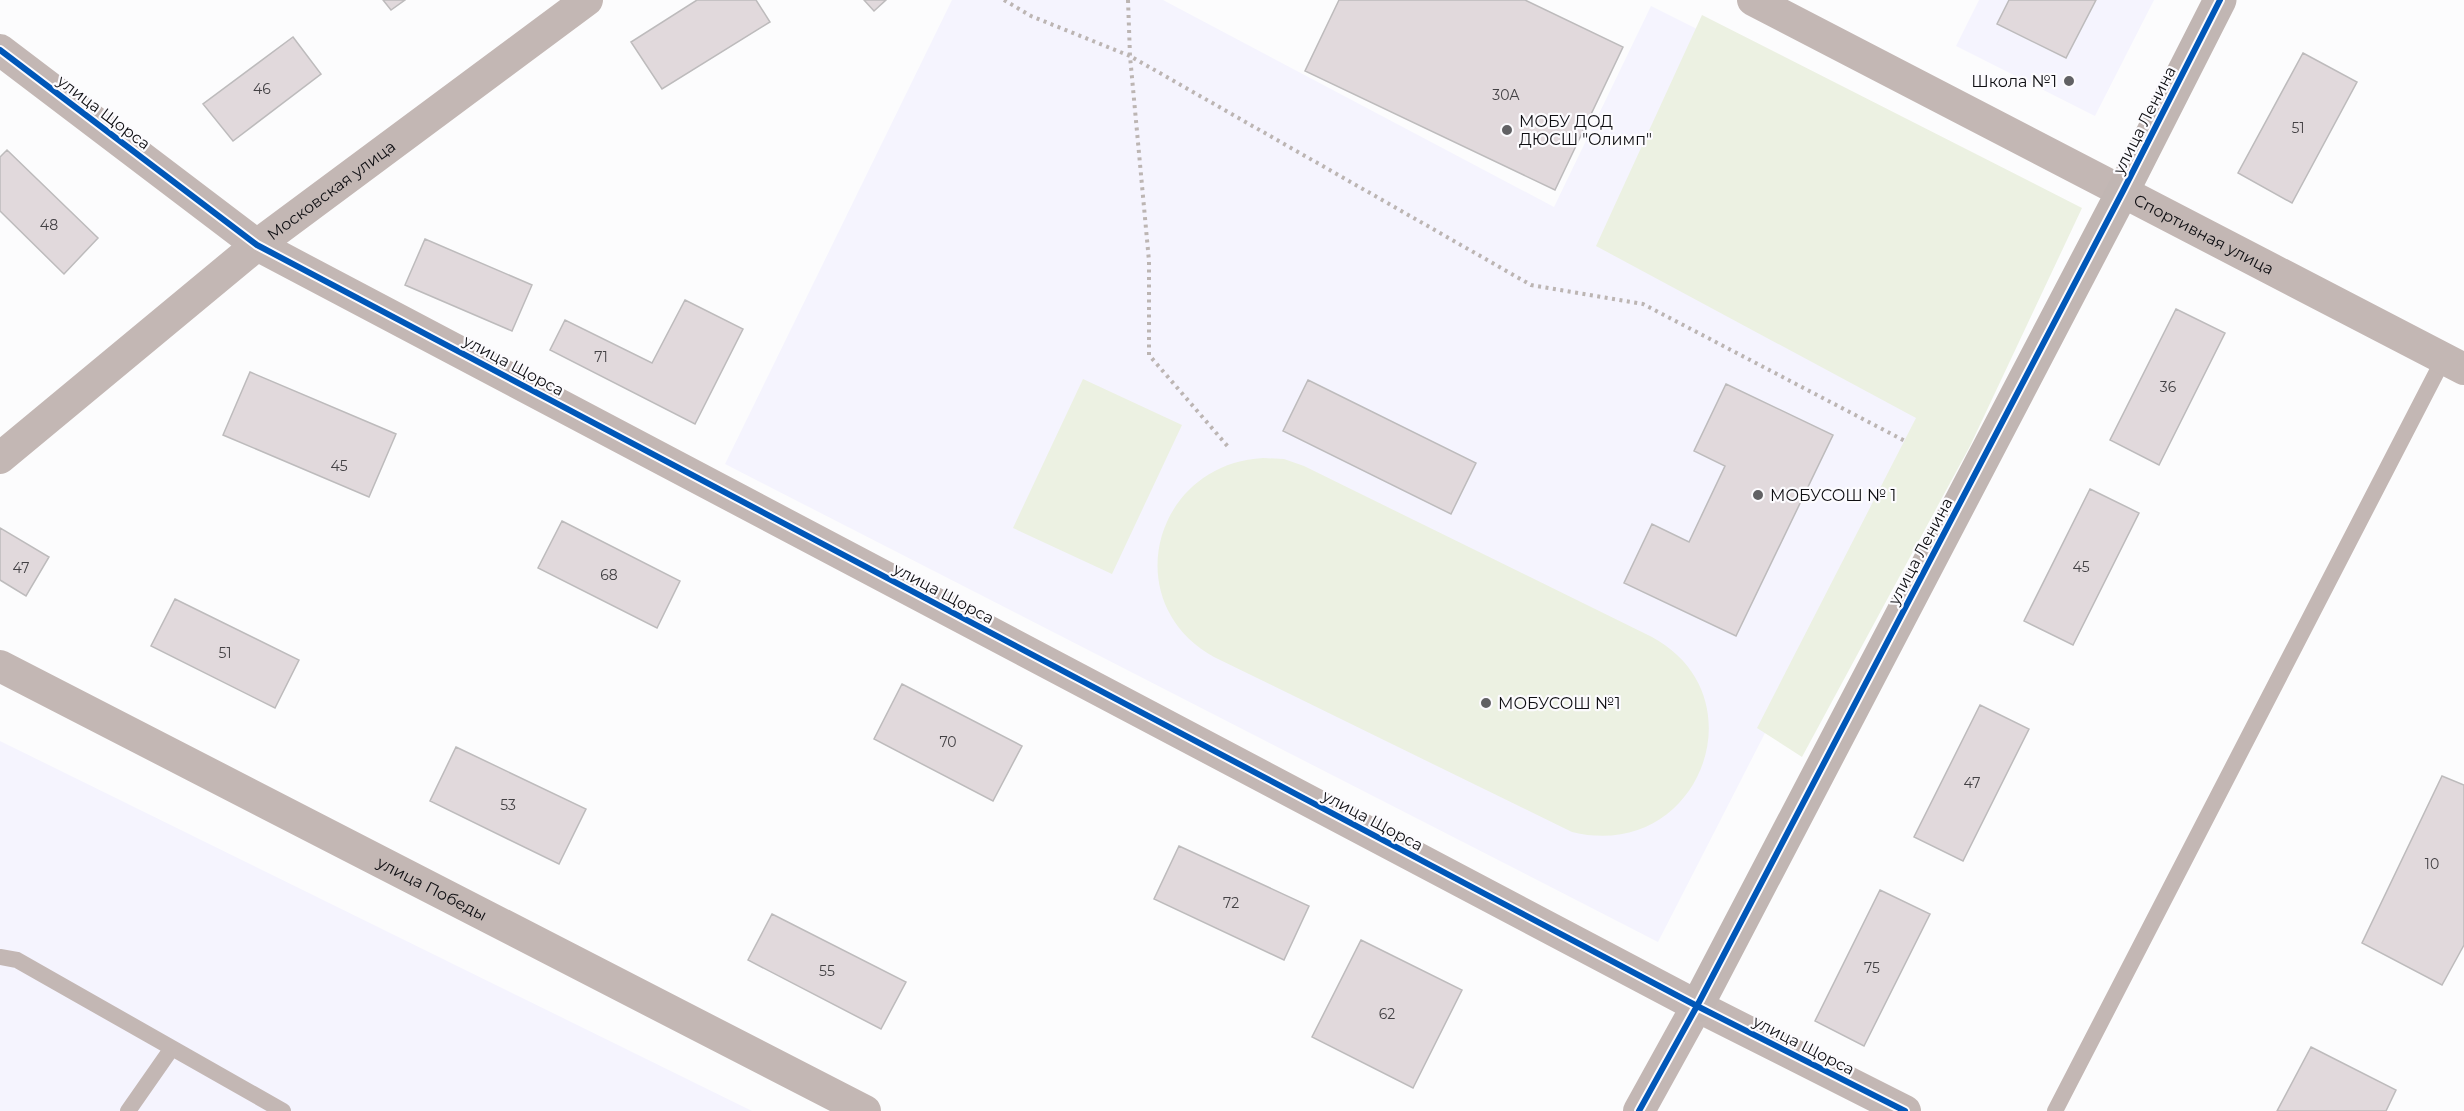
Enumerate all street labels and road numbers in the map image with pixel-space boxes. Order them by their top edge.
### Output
street label: улица Ленина [2109,63,2180,178]
street label: улица Щорса [53,71,154,153]
street label: Московская улица [263,137,399,244]
street label: Спортивная улица [2130,190,2277,279]
street label: улица Щорса [459,330,567,400]
street label: улица Ленина [1884,494,1957,609]
street label: улица Щорса [889,558,997,628]
street label: улица Щорса [1318,785,1426,855]
street label: улица Победы [373,852,490,925]
street label: улица Щорса [1749,1011,1858,1079]

